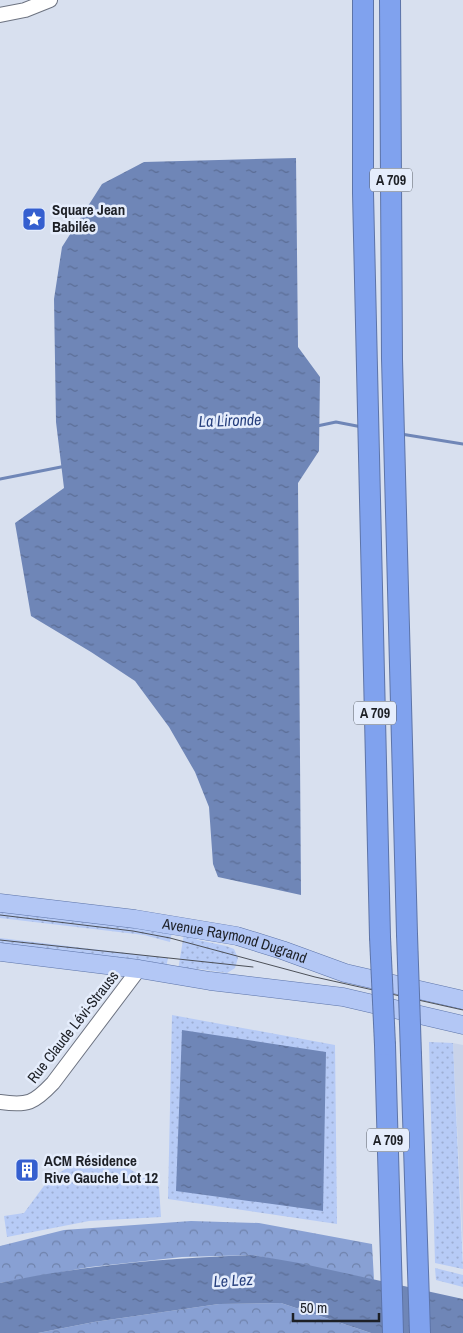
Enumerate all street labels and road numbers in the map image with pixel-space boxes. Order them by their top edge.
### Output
road number: A 709 [370,168,412,192]
road number: A 709 [354,701,396,724]
street label: Avenue Raymond Dugrand [160,913,310,968]
street label: Rue Claude Lévi-Strauss [22,966,123,1087]
road number: A 709 [367,1128,409,1152]

